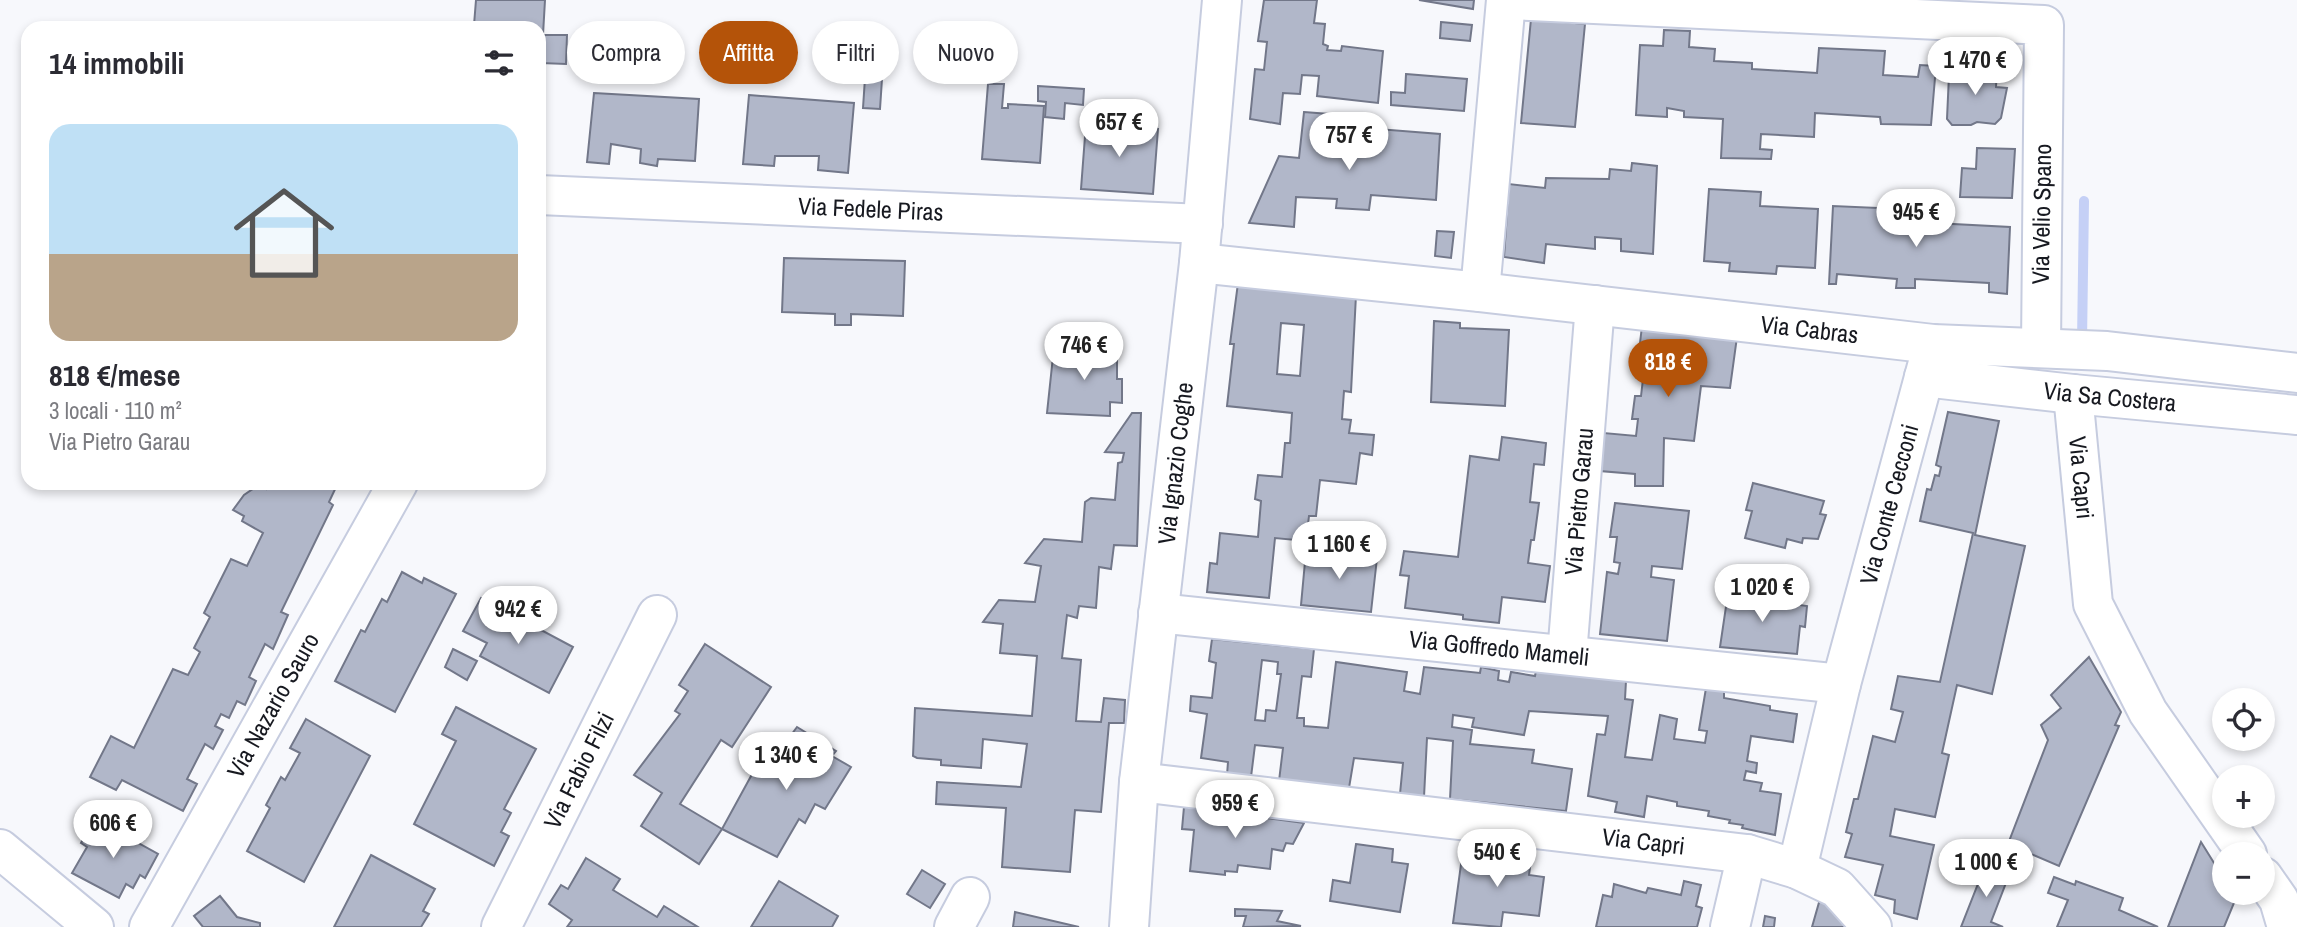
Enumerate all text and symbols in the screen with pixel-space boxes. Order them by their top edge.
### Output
chip: Compra [567,21,685,84]
chip: Affitta [699,21,798,84]
chip: Filtri [812,21,899,84]
chip: Nuovo [913,21,1018,84]
pin: 1 470 € [1910,38,2040,97]
text: 14 immobili [49,43,184,83]
icon: filters [480,44,518,82]
text: 1 470 € [1944,44,2006,75]
pin: 657 € [1070,100,1168,159]
text: 657 € [1095,106,1143,137]
pin: 757 € [1300,113,1398,172]
text: 757 € [1325,119,1373,150]
street label: Via Velio Spano [2024,143,2058,285]
icon: home [221,170,347,296]
street label: Via Fedele Piras [797,189,944,228]
pin: 945 € [1867,190,1965,249]
text: 945 € [1892,196,1940,227]
street label: Via Cabras [1759,307,1860,350]
pin: 746 € [1035,322,1133,382]
text: 746 € [1060,329,1108,360]
pin: 818 € [1619,340,1717,399]
text: 818 € [1644,346,1692,377]
text: 818 €/mese [49,355,180,395]
street label: Via Sa Costera [2042,374,2178,419]
street label: Via Ignazio Coghe [1150,381,1200,546]
text: 3 locali · 110 m² [49,395,182,426]
street label: Via Conte Cecconi [1852,421,1926,588]
text: Via Pietro Garau [49,426,190,457]
street label: Via Pietro Garau [1556,427,1600,576]
street label: Via Capri [2062,435,2102,520]
pin: 1 160 € [1274,522,1404,581]
text: 1 160 € [1308,528,1370,559]
pin: 1 020 € [1697,564,1827,624]
text: 1 020 € [1731,571,1793,602]
pin: 942 € [469,586,567,646]
text: 942 € [494,593,542,624]
street label: Via Goffredo Mameli [1408,622,1591,673]
street label: Via Nazario Sauro [219,627,326,783]
map controls [2212,688,2275,905]
button: locate [2212,688,2275,751]
street label: Via Fabio Filzi [536,706,621,834]
pin: 1 340 € [721,732,851,792]
text: 1 340 € [755,739,817,770]
button: + [2212,765,2275,828]
pin: 959 € [1186,780,1284,840]
text: 959 € [1211,787,1259,818]
pin: 606 € [64,800,162,860]
text: 606 € [89,807,137,838]
street label: Via Capri [1601,820,1687,862]
pin: 540 € [1448,830,1546,889]
text: 540 € [1473,836,1521,867]
pin: 1 000 € [1921,839,2051,899]
button: − [2212,842,2275,905]
text: 1 000 € [1955,846,2017,877]

